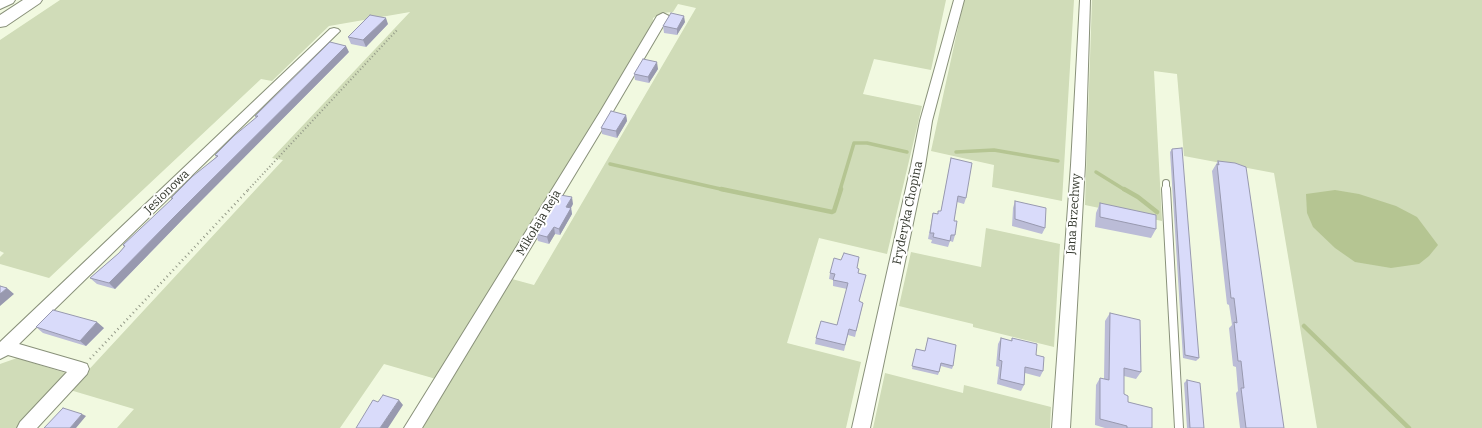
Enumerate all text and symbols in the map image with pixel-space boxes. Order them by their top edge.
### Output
street label: Fryderyka Chopina [890,160,926,266]
street label: Jesionowa [142,167,192,217]
street label: Jana Brzechwy [1064,173,1084,255]
street label: Mikołaja Reja [514,188,564,258]

